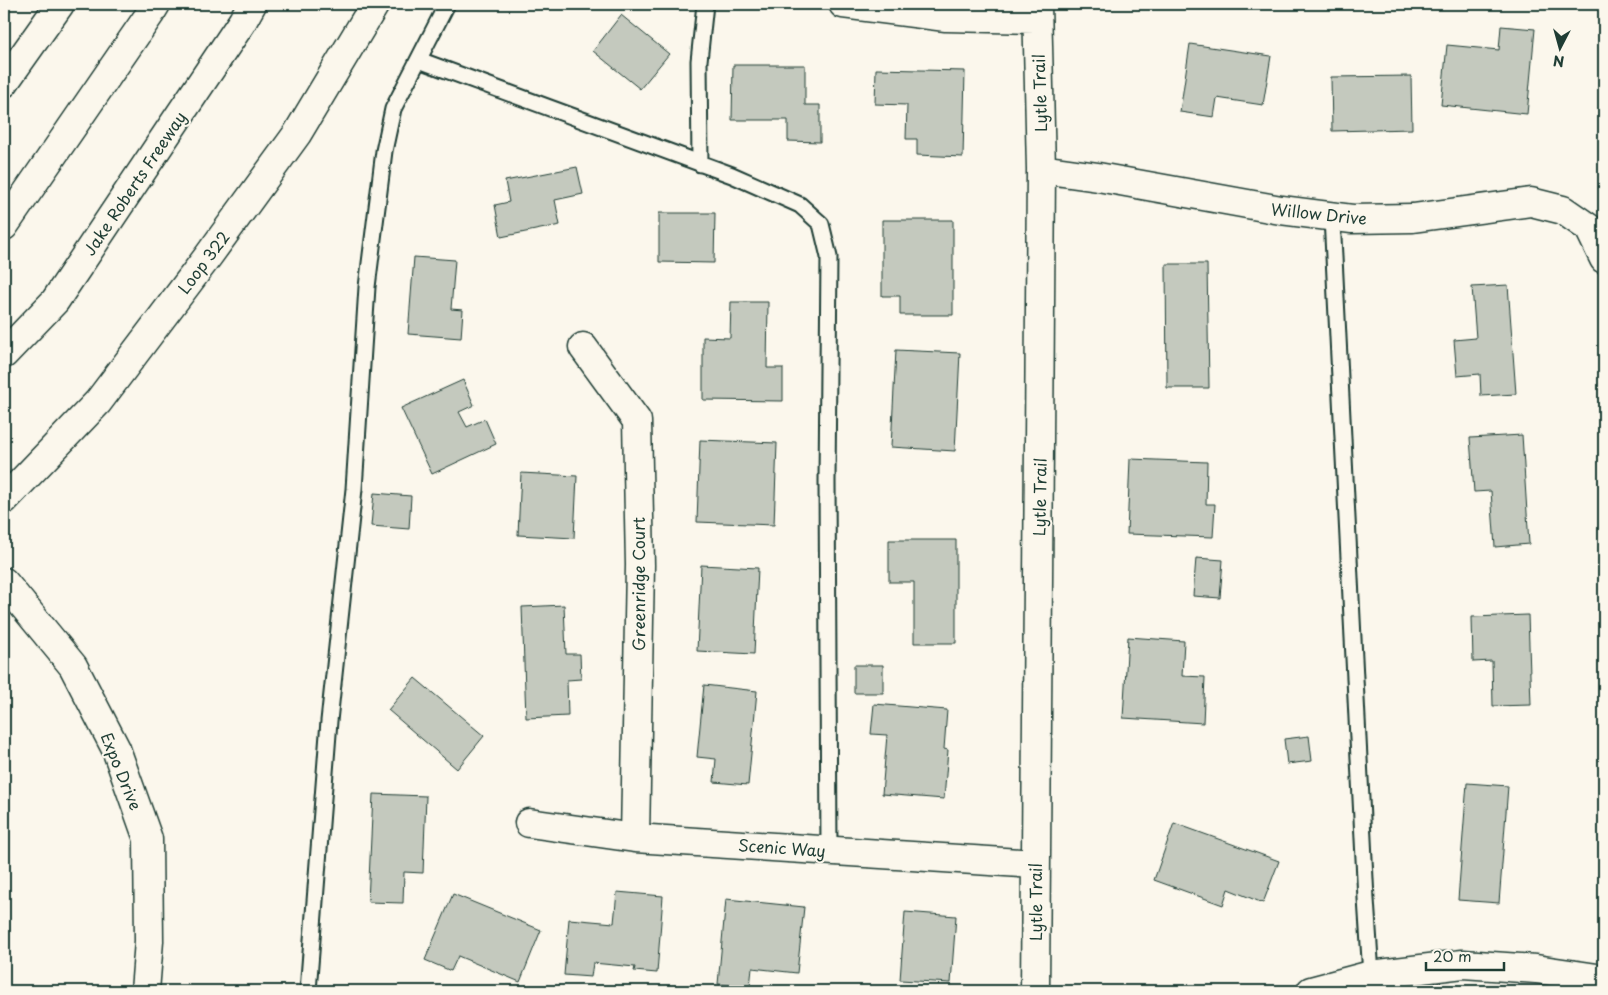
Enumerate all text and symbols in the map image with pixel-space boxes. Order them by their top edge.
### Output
north arrow [1536,22,1586,72]
text: N [1552,50,1565,72]
street label: Lytle Trail [1026,54,1052,132]
street label: Jake Roberts Freeway [77,106,191,260]
street label: Willow Drive [1270,196,1368,230]
street label: Loop 322 [171,226,235,298]
street label: Lytle Trail [1026,458,1052,536]
street label: Greenridge Court [626,516,650,651]
street label: Expo Drive [96,729,148,813]
street label: Scenic Way [737,832,827,862]
street label: Lytle Trail [1023,863,1047,941]
scale bar [1426,940,1503,972]
text: 20 m [1433,944,1472,967]

